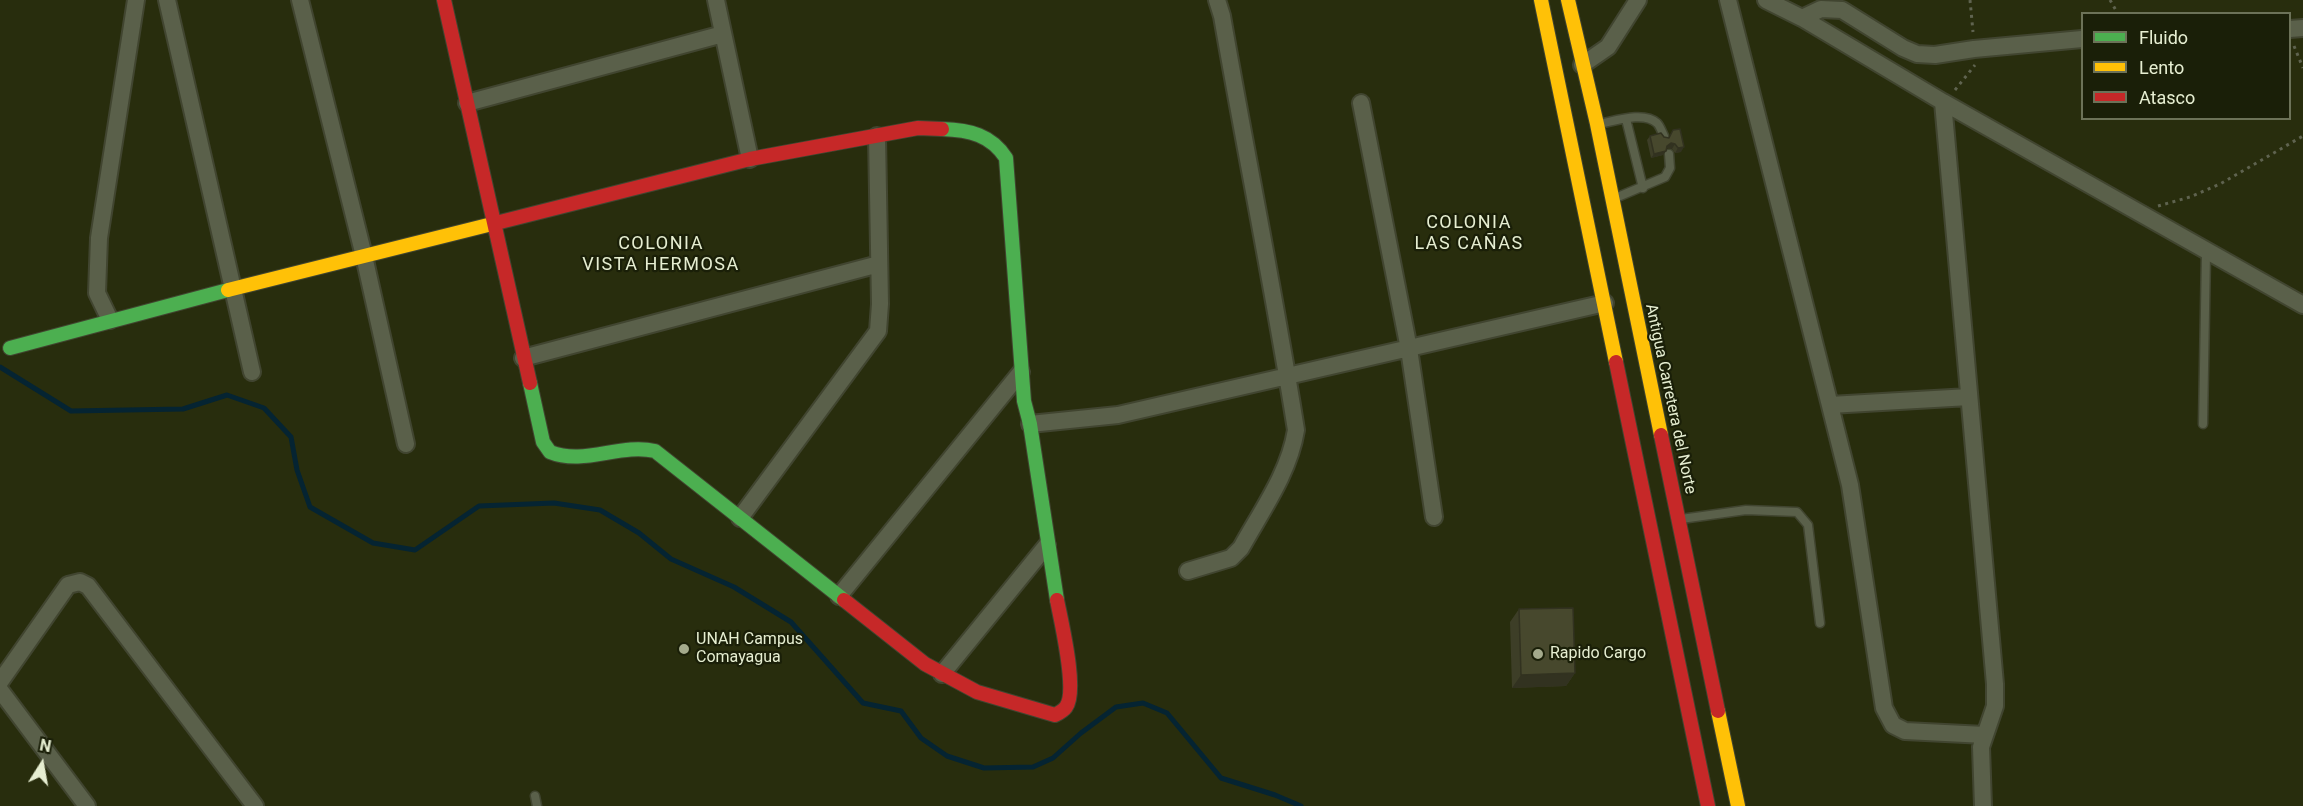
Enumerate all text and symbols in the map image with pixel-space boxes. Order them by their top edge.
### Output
legend [2081,12,2291,120]
text: Fluido [2139,27,2188,48]
text: Lento [2139,57,2184,78]
text: Atasco [2139,87,2195,108]
district label: COLONIA LAS CAÑAS [1414,212,1524,254]
district label: COLONIA VISTA HERMOSA [582,233,740,276]
street label: Antigua Carretera del Norte [1640,302,1700,496]
place label: UNAH Campus Comayagua [696,630,803,668]
marker: UNAH Campus Comayagua [677,642,691,656]
place label: Rapido Cargo [1550,644,1646,664]
marker: Rapido Cargo [1531,647,1545,661]
north arrow [12,734,72,794]
text: N [38,735,53,756]

